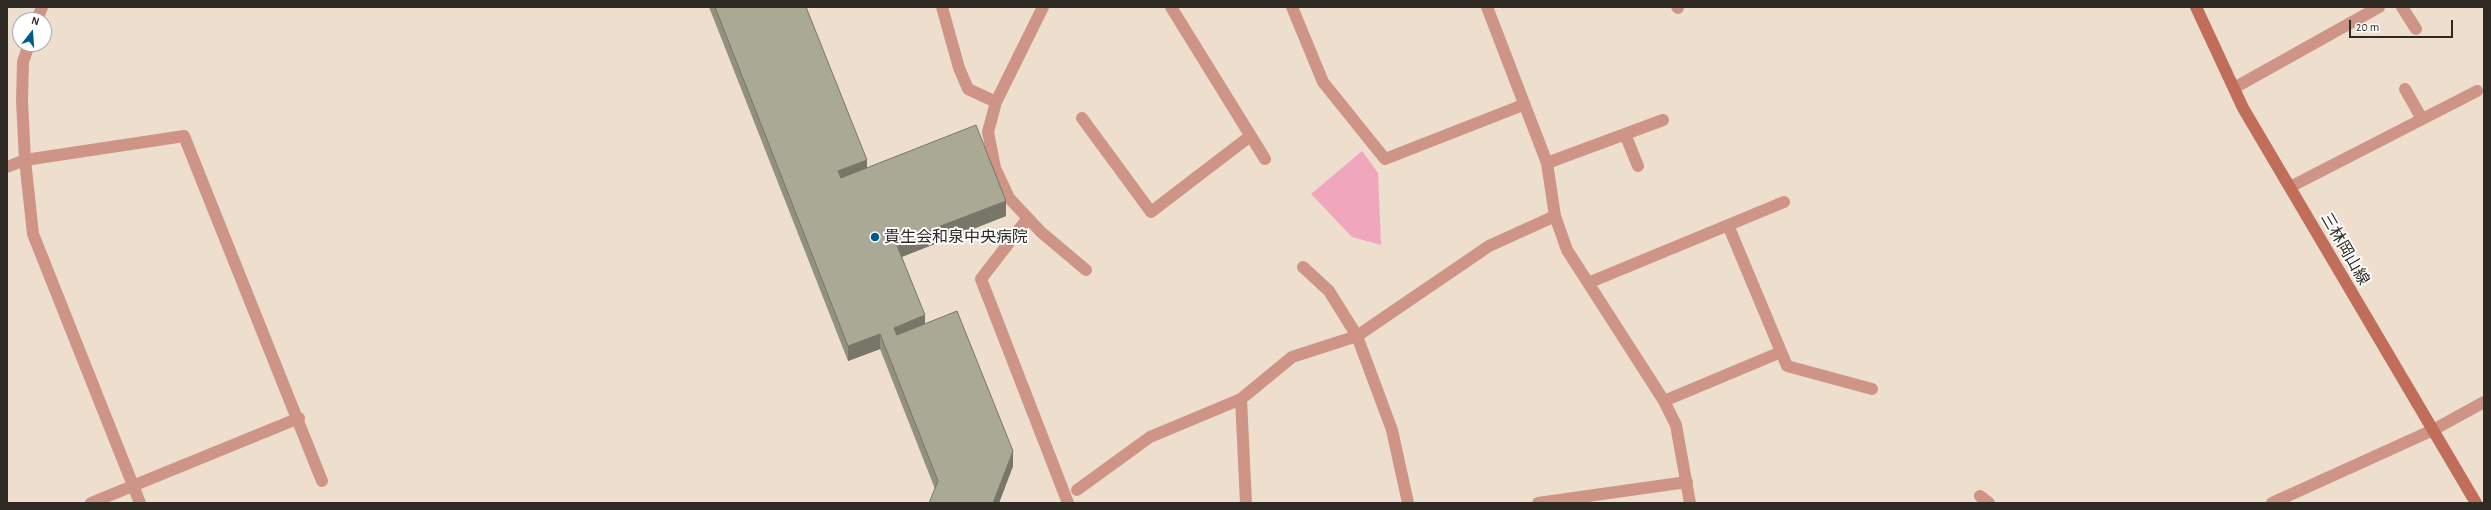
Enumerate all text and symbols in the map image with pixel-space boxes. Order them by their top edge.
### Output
north arrow [12,12,52,52]
scale bar [2351,12,2455,38]
text: N [30,15,41,27]
text: 20 m [2356,21,2379,33]
street label: 三林岡山線 [2317,210,2373,288]
place label: 貴生会和泉中央病院 [884,227,1028,247]
marker: 貴生会和泉中央病院 [869,231,881,243]

